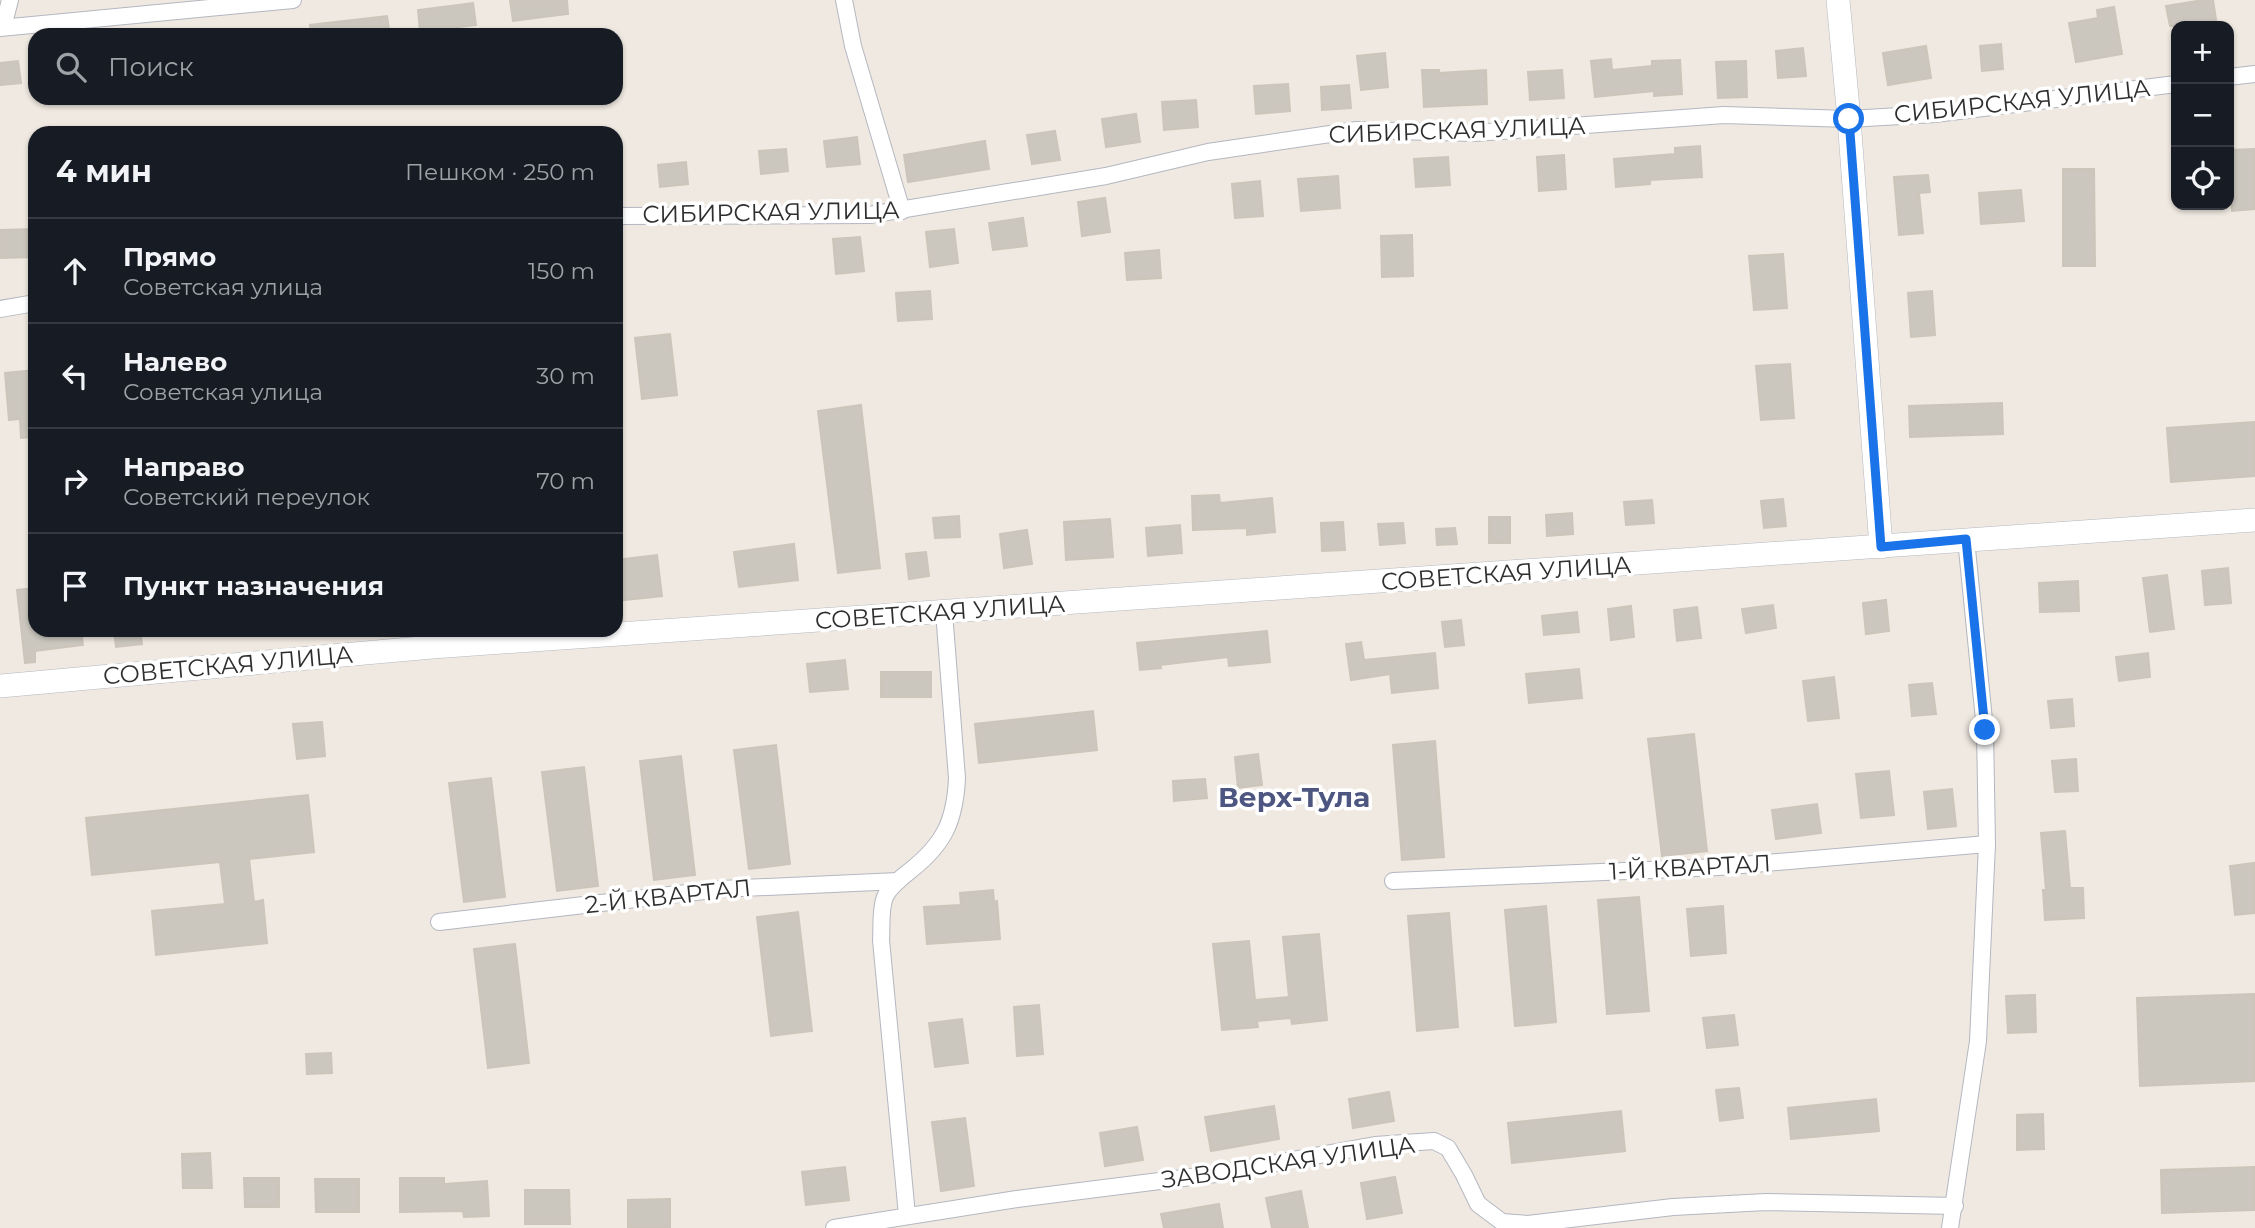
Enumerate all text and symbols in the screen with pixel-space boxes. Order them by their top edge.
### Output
map controls [2171,21,2234,210]
button: + [2171,21,2234,84]
search box [28,28,623,105]
icon: search [52,48,90,86]
text: Поиск [108,51,194,83]
street label: СИБИРСКАЯ УЛИЦА [1892,73,2152,129]
button: − [2171,84,2234,147]
route start [1833,103,1864,134]
street label: СИБИРСКАЯ УЛИЦА [1328,111,1586,149]
button: locate [2171,147,2234,210]
text: 4 мин [56,153,152,190]
text: Пешком · 250 m [405,158,595,186]
street label: СИБИРСКАЯ УЛИЦА [642,195,900,229]
text: Прямо [123,241,216,273]
icon: ahead [56,252,94,290]
text: 150 m [528,257,595,285]
text: Советская улица [123,273,323,301]
text: Налево [123,346,227,378]
icon: left [56,357,94,395]
text: 30 m [536,362,595,390]
text: Советская улица [123,378,323,406]
text: Направо [123,451,244,483]
icon: right [56,462,94,500]
text: 70 m [536,467,595,495]
text: Советский переулок [123,483,370,511]
street label: СОВЕТСКАЯ УЛИЦА [1380,550,1632,596]
icon: arrive [56,567,94,605]
text: Пункт назначения [123,570,384,602]
street label: СОВЕТСКАЯ УЛИЦА [814,589,1066,635]
street label: СОВЕТСКАЯ УЛИЦА [102,640,354,690]
route end [1969,714,2000,745]
district label: Верх-Тула [1218,780,1370,814]
street label: 1-Й КВАРТАЛ [1608,848,1772,886]
street label: 2-Й КВАРТАЛ [584,873,752,919]
street label: ЗАВОДСКАЯ УЛИЦА [1159,1130,1417,1194]

